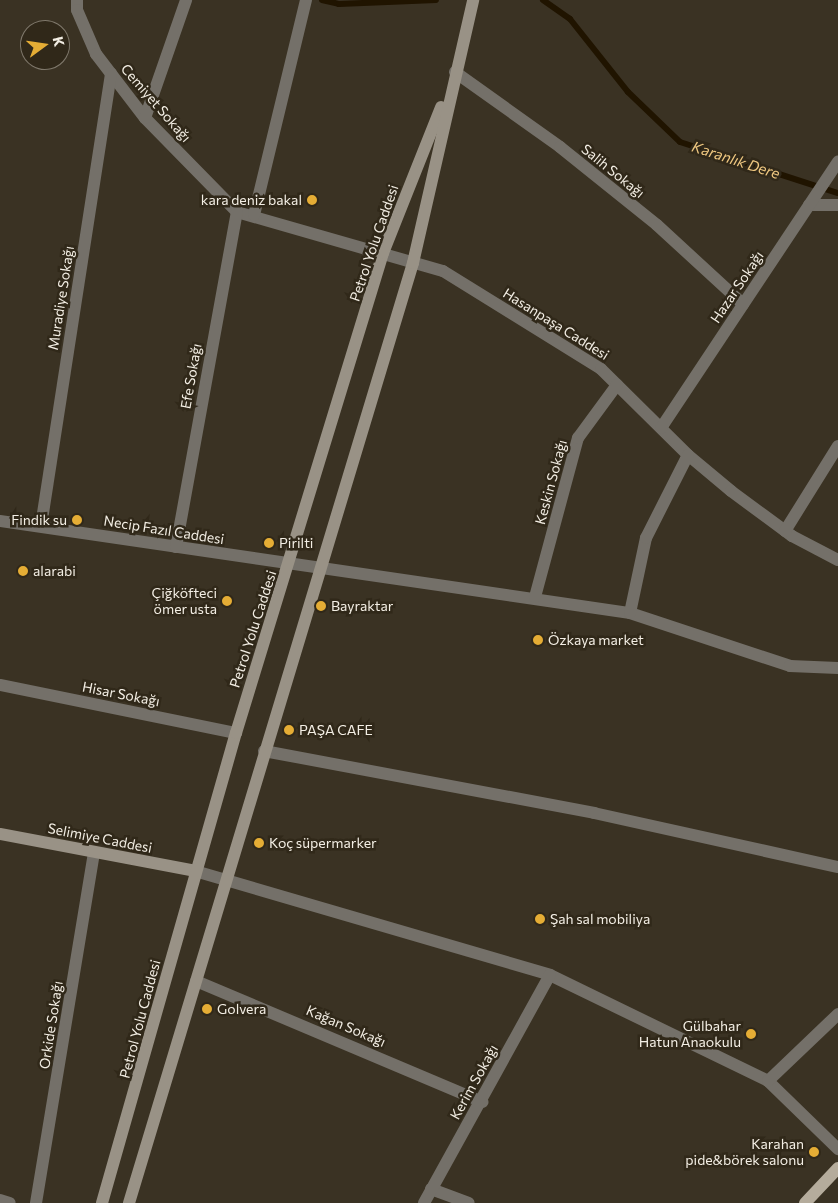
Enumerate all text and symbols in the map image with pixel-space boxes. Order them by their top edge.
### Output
north arrow [20,20,70,70]
text: K [50,35,68,48]
street label: Cemiyet Sokağı [117,60,195,146]
water label: Karanlık Dere [690,137,782,183]
street label: Salih Sokağı [578,141,648,201]
street label: Petrol Yolu Caddesi [346,182,402,304]
place label: kara deniz bakal [201,192,302,208]
marker: kara deniz bakal [306,194,318,206]
street label: Muradiye Sokağı [44,245,78,351]
street label: Hazar Sokağı [707,248,767,326]
street label: Hasanpaşa Caddesi [500,285,612,363]
street label: Efe Sokağı [177,342,205,410]
street label: Keskin Sokağı [532,438,570,526]
place label: Findik su [11,512,67,528]
street label: Necip Fazıl Caddesi [103,512,225,548]
marker: Findik su [71,514,83,526]
place label: Pirilti [279,535,313,551]
marker: Pirilti [263,537,275,549]
place label: alarabi [33,563,76,579]
marker: alarabi [17,565,29,577]
street label: Petrol Yolu Caddesi [226,568,280,690]
place label: Çiğköfteci ömer usta [152,585,217,618]
marker: Çiğköfteci ömer usta [221,595,233,607]
place label: Bayraktar [331,598,393,614]
marker: Bayraktar [315,600,327,612]
place label: Özkaya market [548,632,644,648]
marker: Özkaya market [532,634,544,646]
street label: Hisar Sokağı [81,678,161,710]
place label: PAŞA CAFE [299,722,373,738]
marker: PAŞA CAFE [283,724,295,736]
street label: Selimiye Caddesi [46,820,154,856]
place label: Koç süpermarker [269,835,377,851]
marker: Koç süpermarker [253,837,265,849]
place label: Şah sal mobiliya [550,911,650,927]
marker: Şah sal mobiliya [534,913,546,925]
street label: Petrol Yolu Caddesi [116,958,164,1080]
street label: Orkide Sokağı [36,980,66,1070]
place label: Golvera [217,1001,266,1017]
street label: Kağan Sokağı [304,1002,388,1050]
marker: Golvera [201,1003,213,1015]
place label: Gülbahar Hatun Anaokulu [639,1018,741,1050]
marker: Gülbahar Hatun Anaokulu [745,1028,757,1040]
street label: Kerim Sokağı [447,1042,501,1122]
place label: Karahan pide&börek salonu [685,1136,804,1168]
marker: Karahan pide&börek salonu [808,1146,820,1158]

